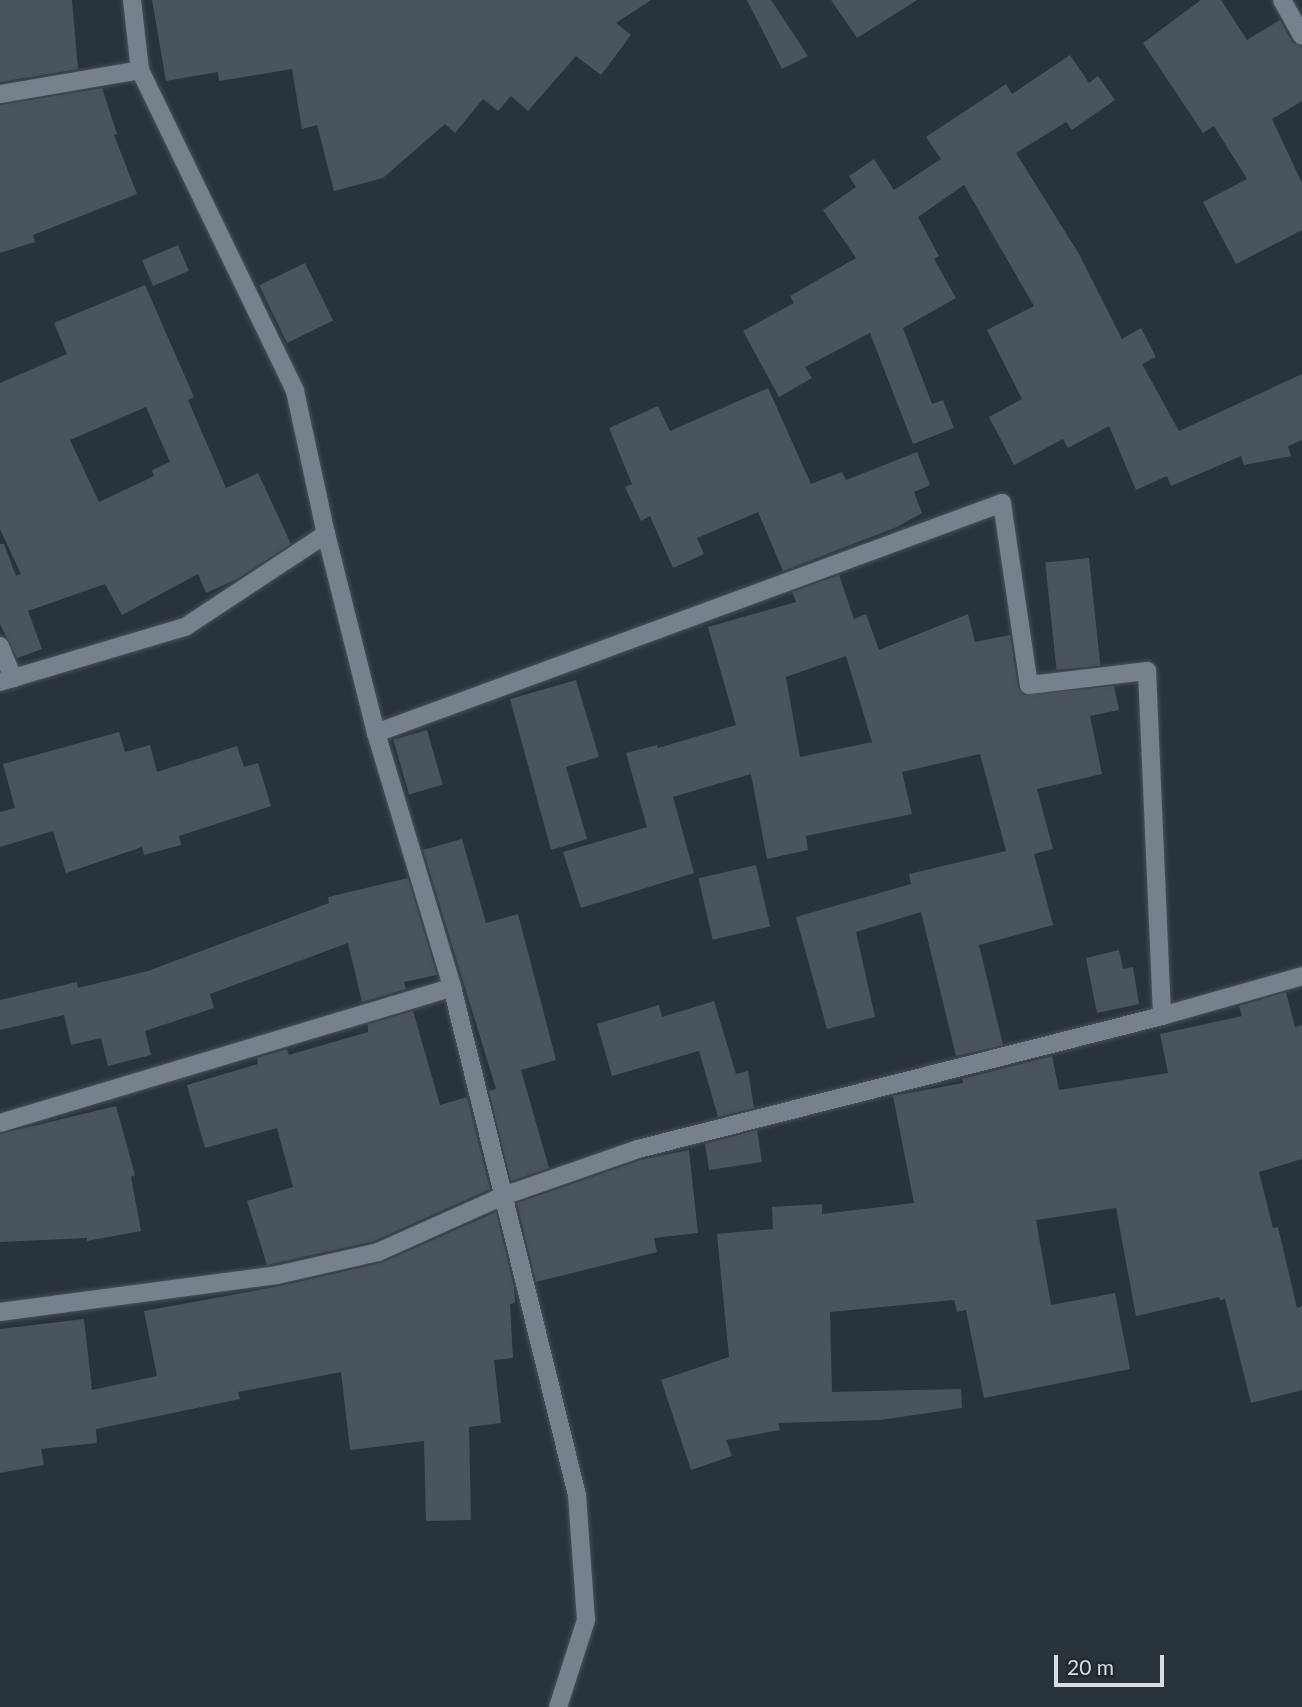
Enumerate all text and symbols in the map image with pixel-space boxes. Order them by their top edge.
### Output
scale bar [1057,1640,1167,1684]
text: 20 m [1067,1654,1114,1679]

